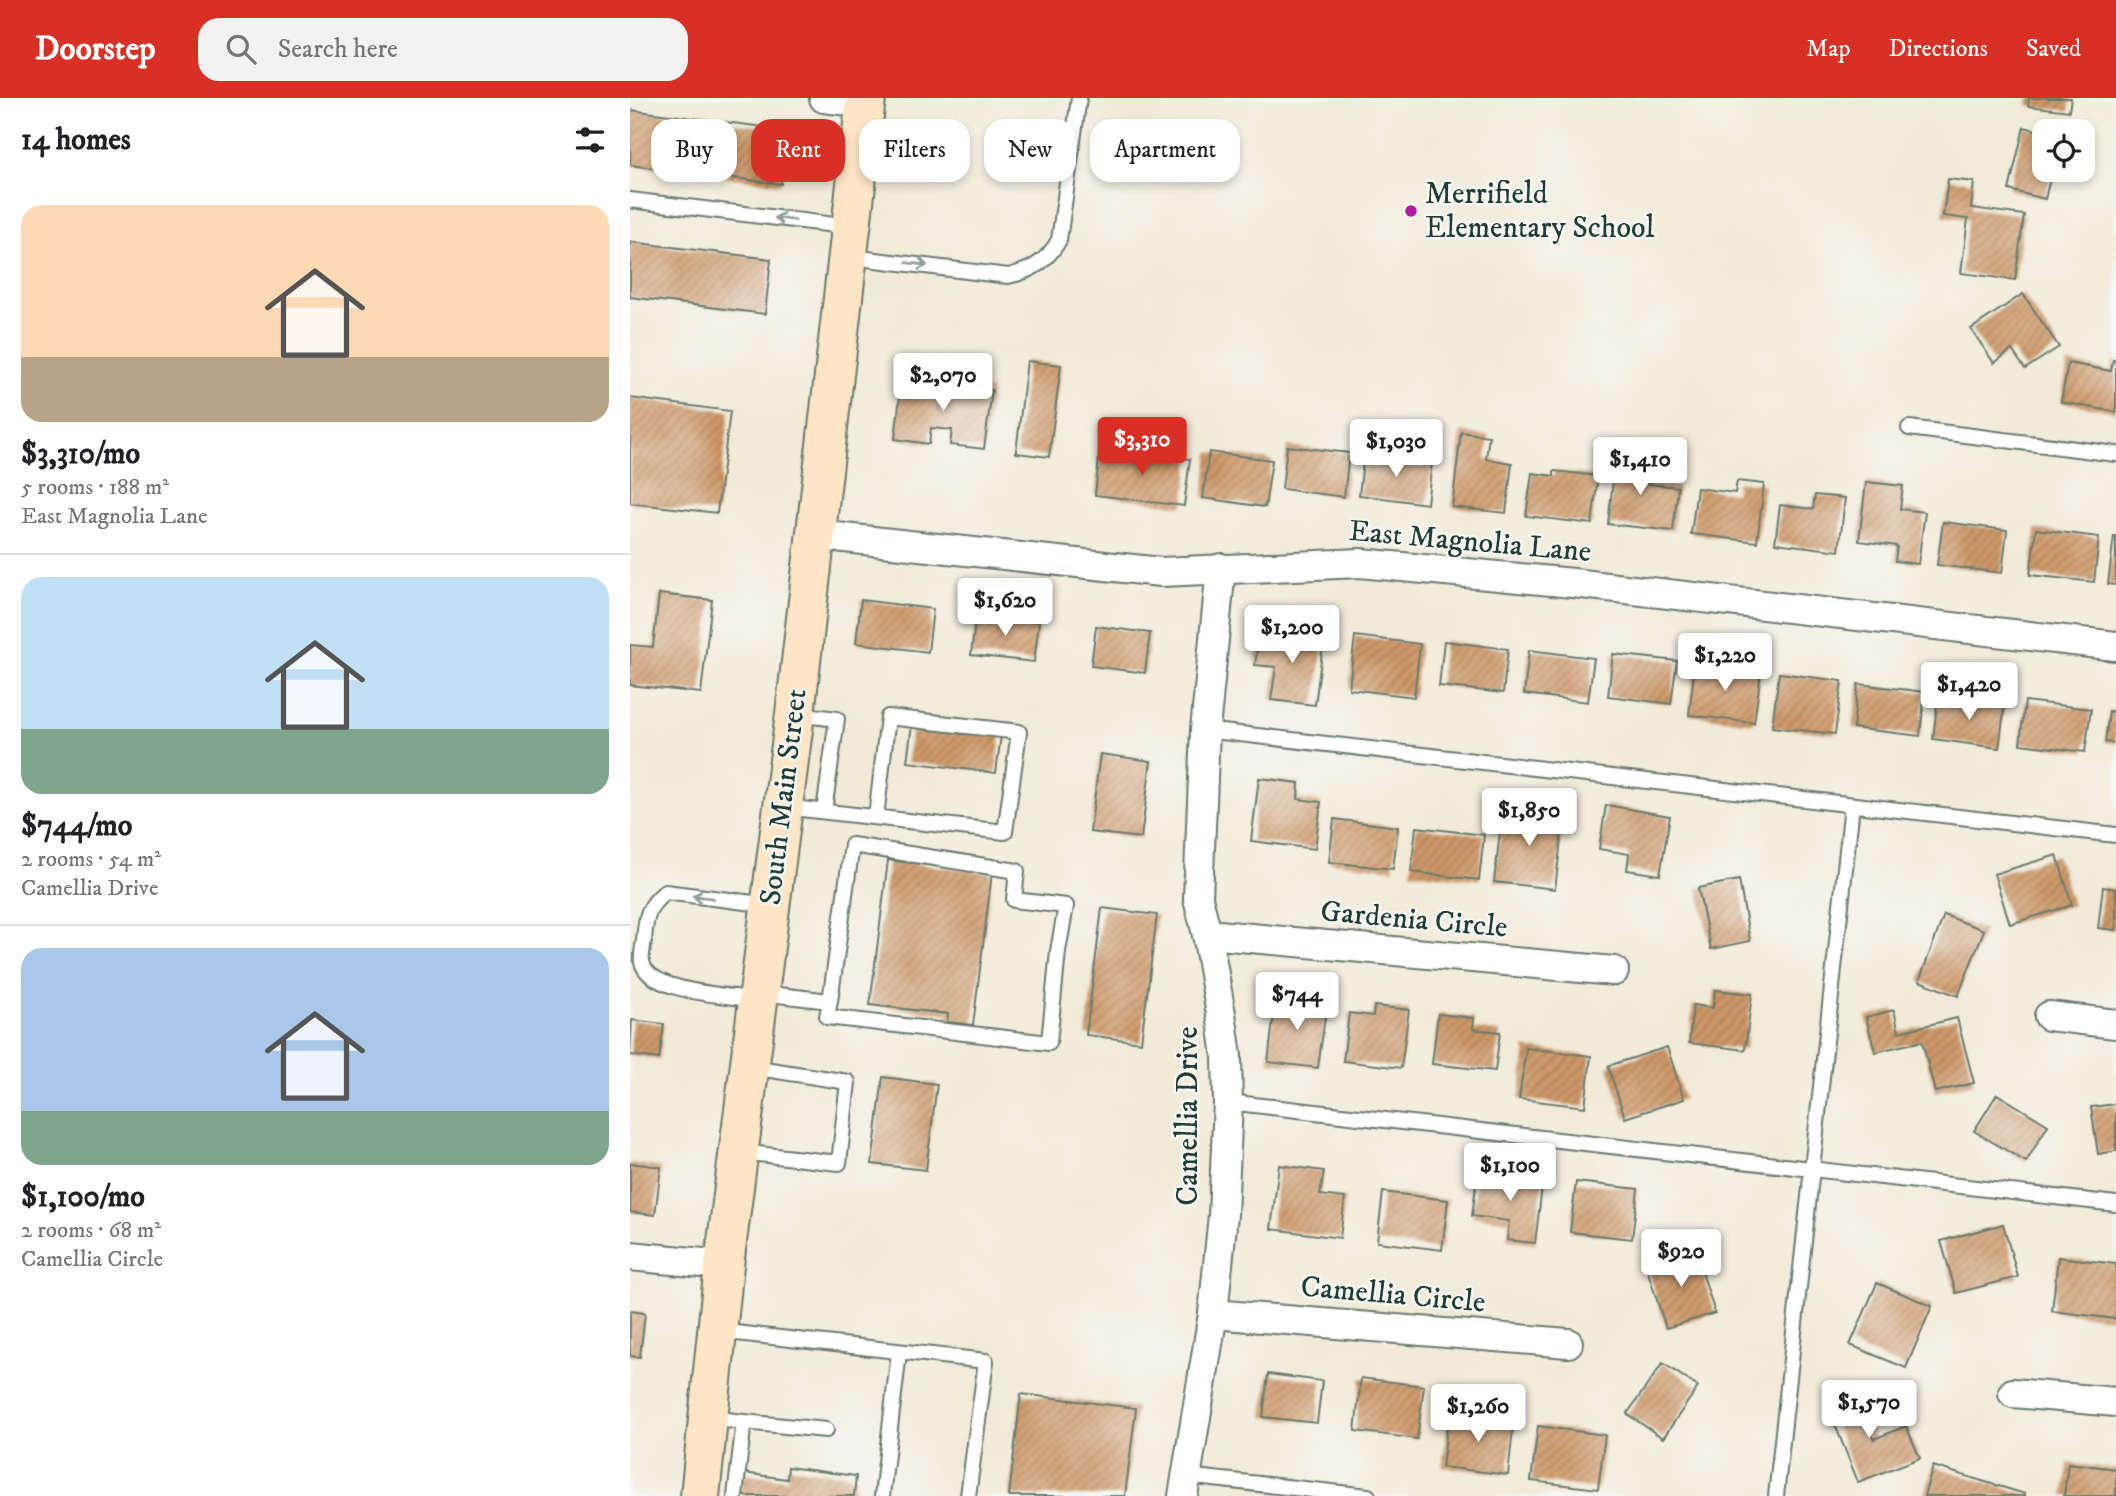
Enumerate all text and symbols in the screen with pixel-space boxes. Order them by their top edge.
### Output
search box [198,18,688,81]
text: Doorstep [35,29,156,70]
icon: search [222,30,260,68]
text: Search here [278,33,398,66]
text: Map [1806,34,1851,64]
text: Directions [1889,34,1988,64]
text: Saved [2026,34,2081,64]
chip: Buy [651,119,737,182]
chip: Rent [751,119,845,182]
chip: Filters [859,119,970,182]
chip: New [984,119,1076,182]
chip: Apartment [1090,119,1240,182]
map controls [2032,119,2095,182]
button: locate [2032,119,2095,182]
icon: filters [571,121,609,159]
text: 14 homes [21,122,131,159]
place label: Merrifield Elementary School [1425,176,1654,247]
marker: Merrifield Elementary School [1403,203,1419,219]
one-way arrow [774,213,797,226]
icon: home [252,250,378,376]
one-way arrow [905,258,928,271]
pin: $2,070 [886,354,1000,413]
text: $2,070 [909,361,977,390]
pin: $3,310 [1085,418,1199,477]
pin: $1,030 [1339,420,1453,479]
text: $3,310 [1114,425,1170,454]
text: $1,030 [1366,427,1426,456]
text: $3,310/mo [21,436,140,473]
pin: $1,410 [1583,438,1697,497]
text: $1,410 [1609,445,1671,474]
text: 5 rooms · 188 m² [21,473,169,502]
text: East Magnolia Lane [21,502,207,531]
street label: East Magnolia Lane [1347,513,1593,571]
pin: $1,620 [948,578,1062,638]
text: $1,620 [974,586,1036,615]
pin: $1,200 [1235,606,1349,665]
text: $1,200 [1260,613,1324,642]
icon: home [252,622,378,748]
pin: $1,220 [1668,634,1782,693]
text: $1,220 [1694,641,1756,670]
pin: $1,420 [1912,662,2026,722]
text: $1,420 [1937,670,2001,699]
street label: South Main Street [752,687,816,907]
pin: $1,850 [1472,788,1586,848]
text: $1,850 [1498,796,1560,825]
text: $744/mo [21,808,132,845]
text: 2 rooms · 54 m² [21,845,161,874]
text: Camellia Drive [21,874,158,903]
one-way arrow [692,890,715,903]
street label: Gardenia Circle [1319,893,1509,947]
pin: $744 [1256,972,1338,1032]
text: $744 [1272,980,1322,1009]
icon: home [252,993,378,1119]
street label: Camellia Drive [1170,1026,1207,1206]
pin: $1,100 [1453,1144,1567,1203]
text: $1,100 [1480,1151,1540,1180]
text: $1,100/mo [21,1179,145,1216]
text: 2 rooms · 68 m² [21,1216,161,1245]
pin: $920 [1640,1230,1722,1289]
text: $920 [1657,1237,1705,1266]
text: Camellia Circle [21,1245,163,1274]
street label: Camellia Circle [1299,1268,1487,1322]
pin: $1,570 [1812,1380,1926,1440]
pin: $1,260 [1421,1384,1535,1444]
text: $1,570 [1838,1388,1900,1417]
text: $1,260 [1447,1392,1509,1421]

